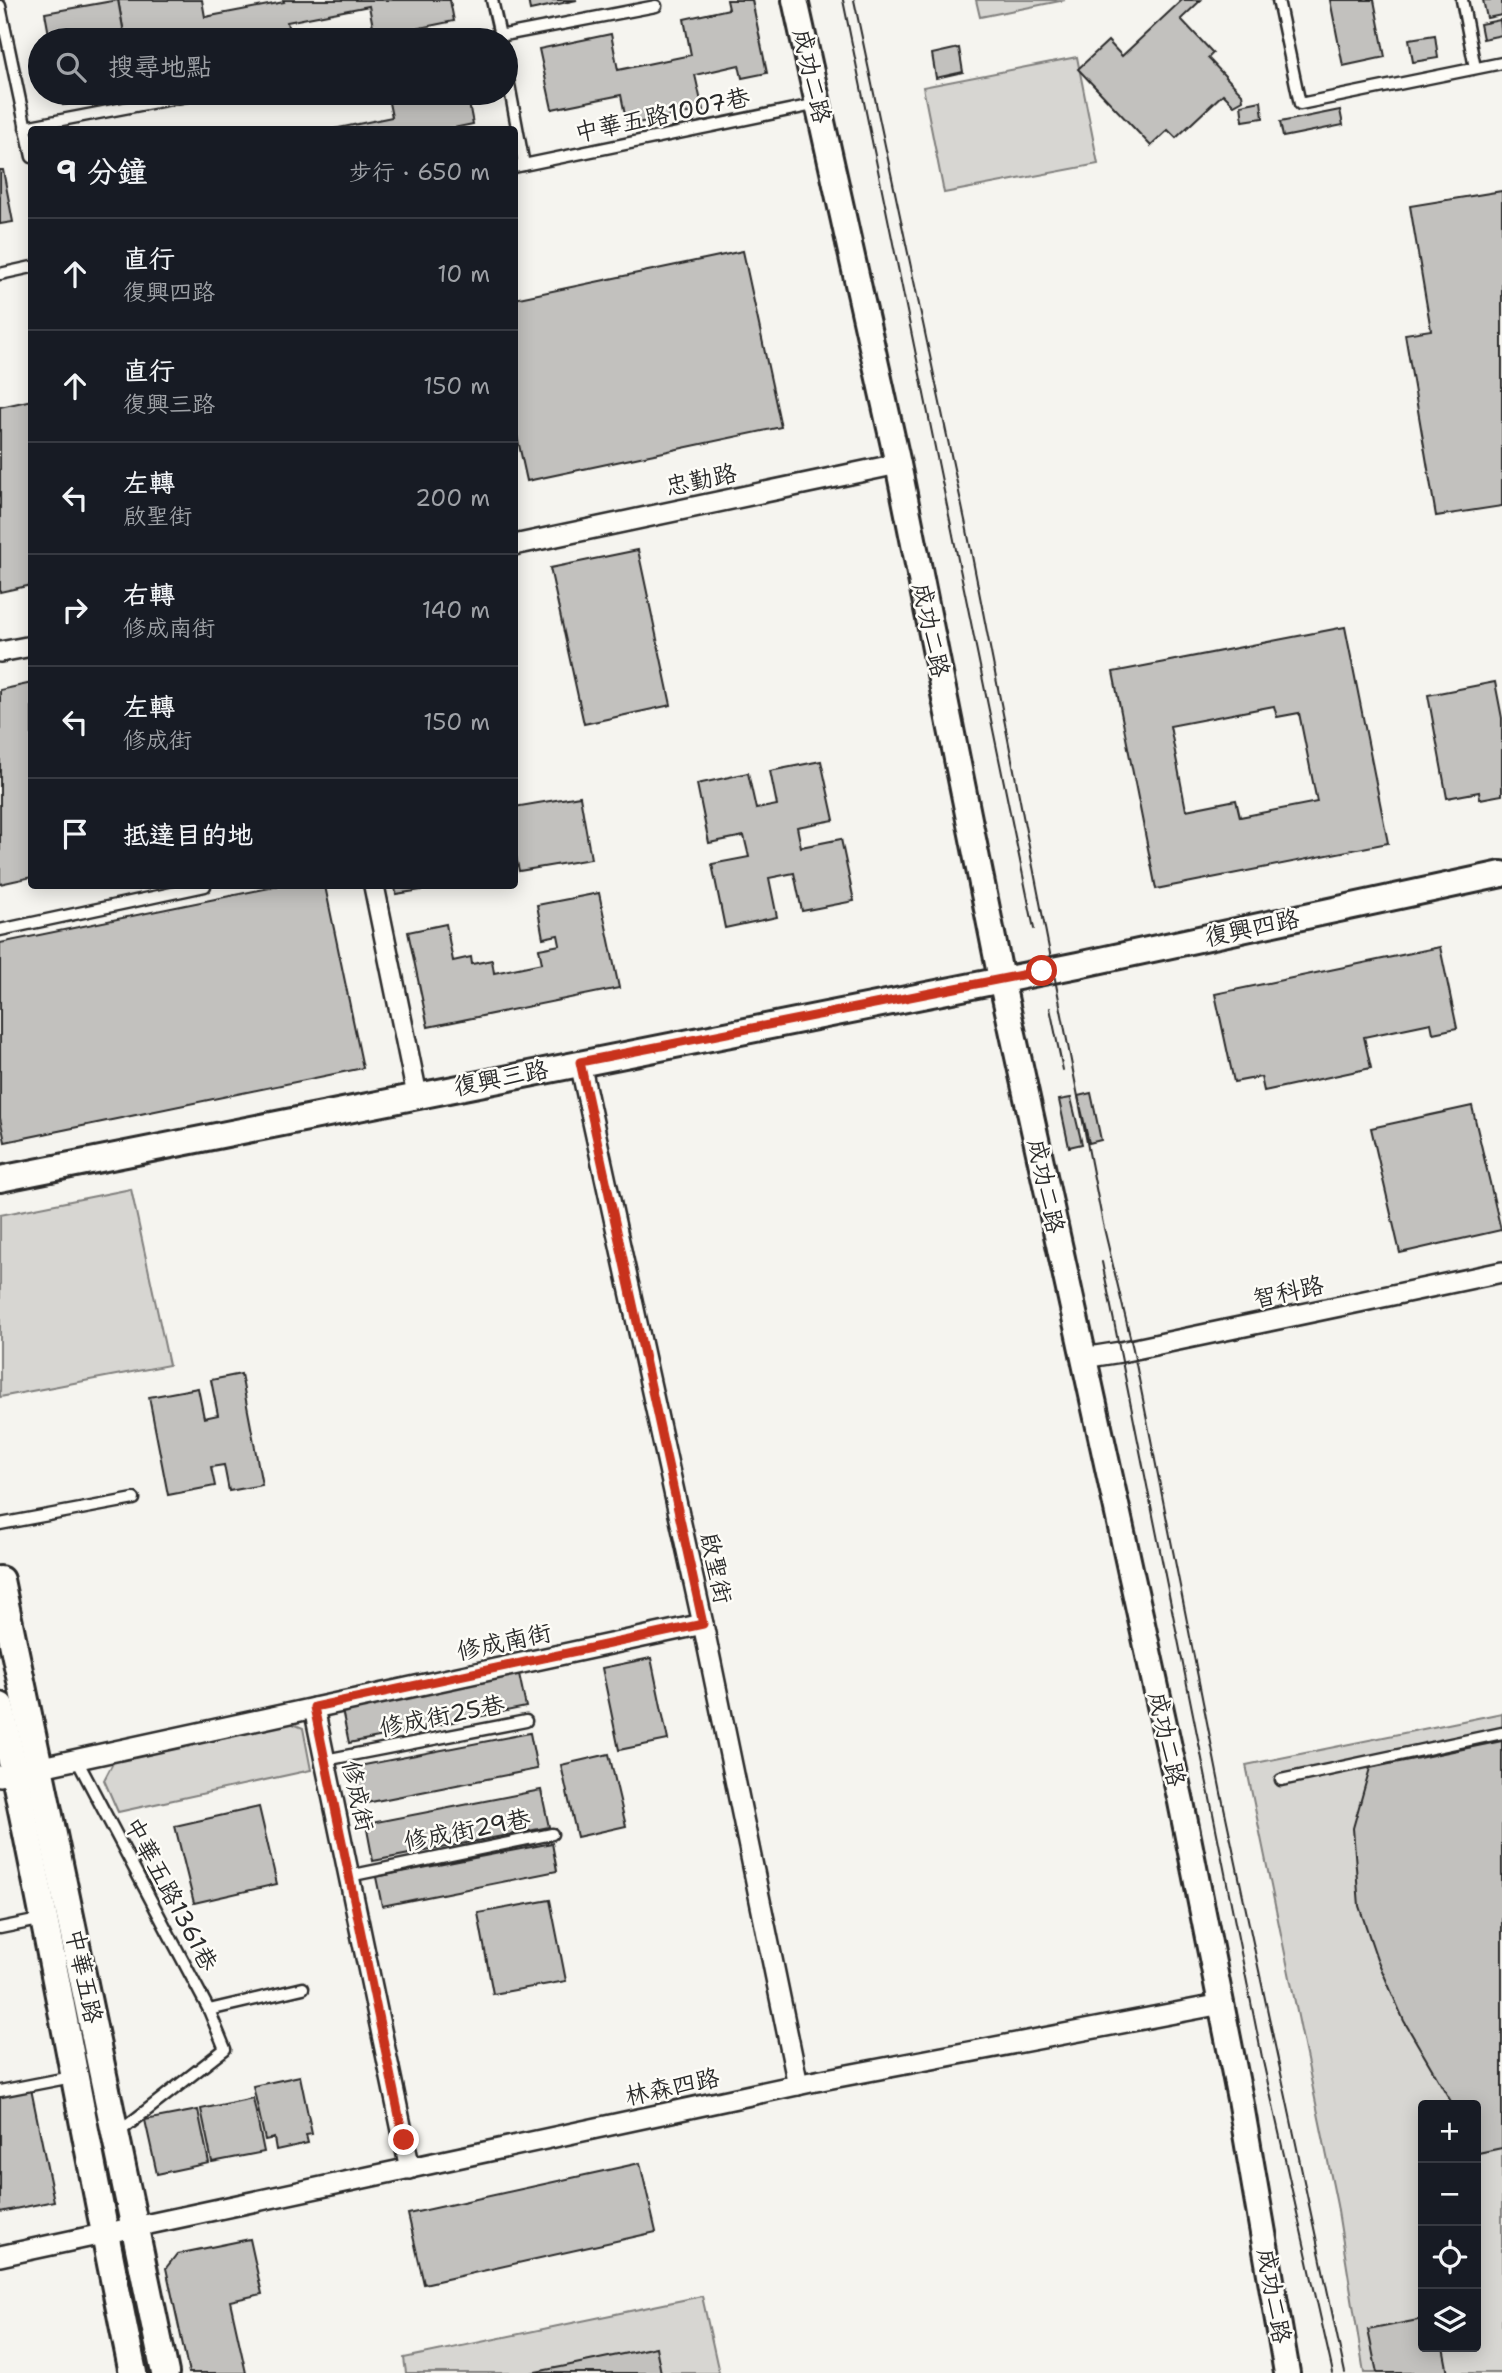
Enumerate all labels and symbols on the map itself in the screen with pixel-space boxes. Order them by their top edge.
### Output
street label: 成功二路 [786,26,838,126]
street label: 中華五路1007巷 [571,81,753,149]
street label: 忠勤路 [662,457,740,503]
street label: 成功二路 [905,580,957,680]
street label: 復興四路 [1202,902,1302,954]
route start [1026,955,1057,986]
street label: 復興三路 [451,1053,551,1103]
street label: 成功二路 [1020,1136,1072,1236]
street label: 智科路 [1249,1269,1327,1315]
street label: 啟聖街 [693,1529,739,1607]
street label: 修成南街 [454,1616,554,1668]
street label: 修成街25巷 [377,1688,507,1744]
street label: 成功二路 [1141,1689,1193,1789]
street label: 修成街 [335,1757,381,1835]
street label: 修成街29巷 [401,1802,533,1858]
street label: 中華五路1361巷 [117,1811,225,1977]
street label: 中華五路 [58,1926,110,2026]
street label: 林森四路 [622,2061,722,2113]
route end [388,2124,419,2155]
street label: 成功二路 [1250,2246,1298,2346]

